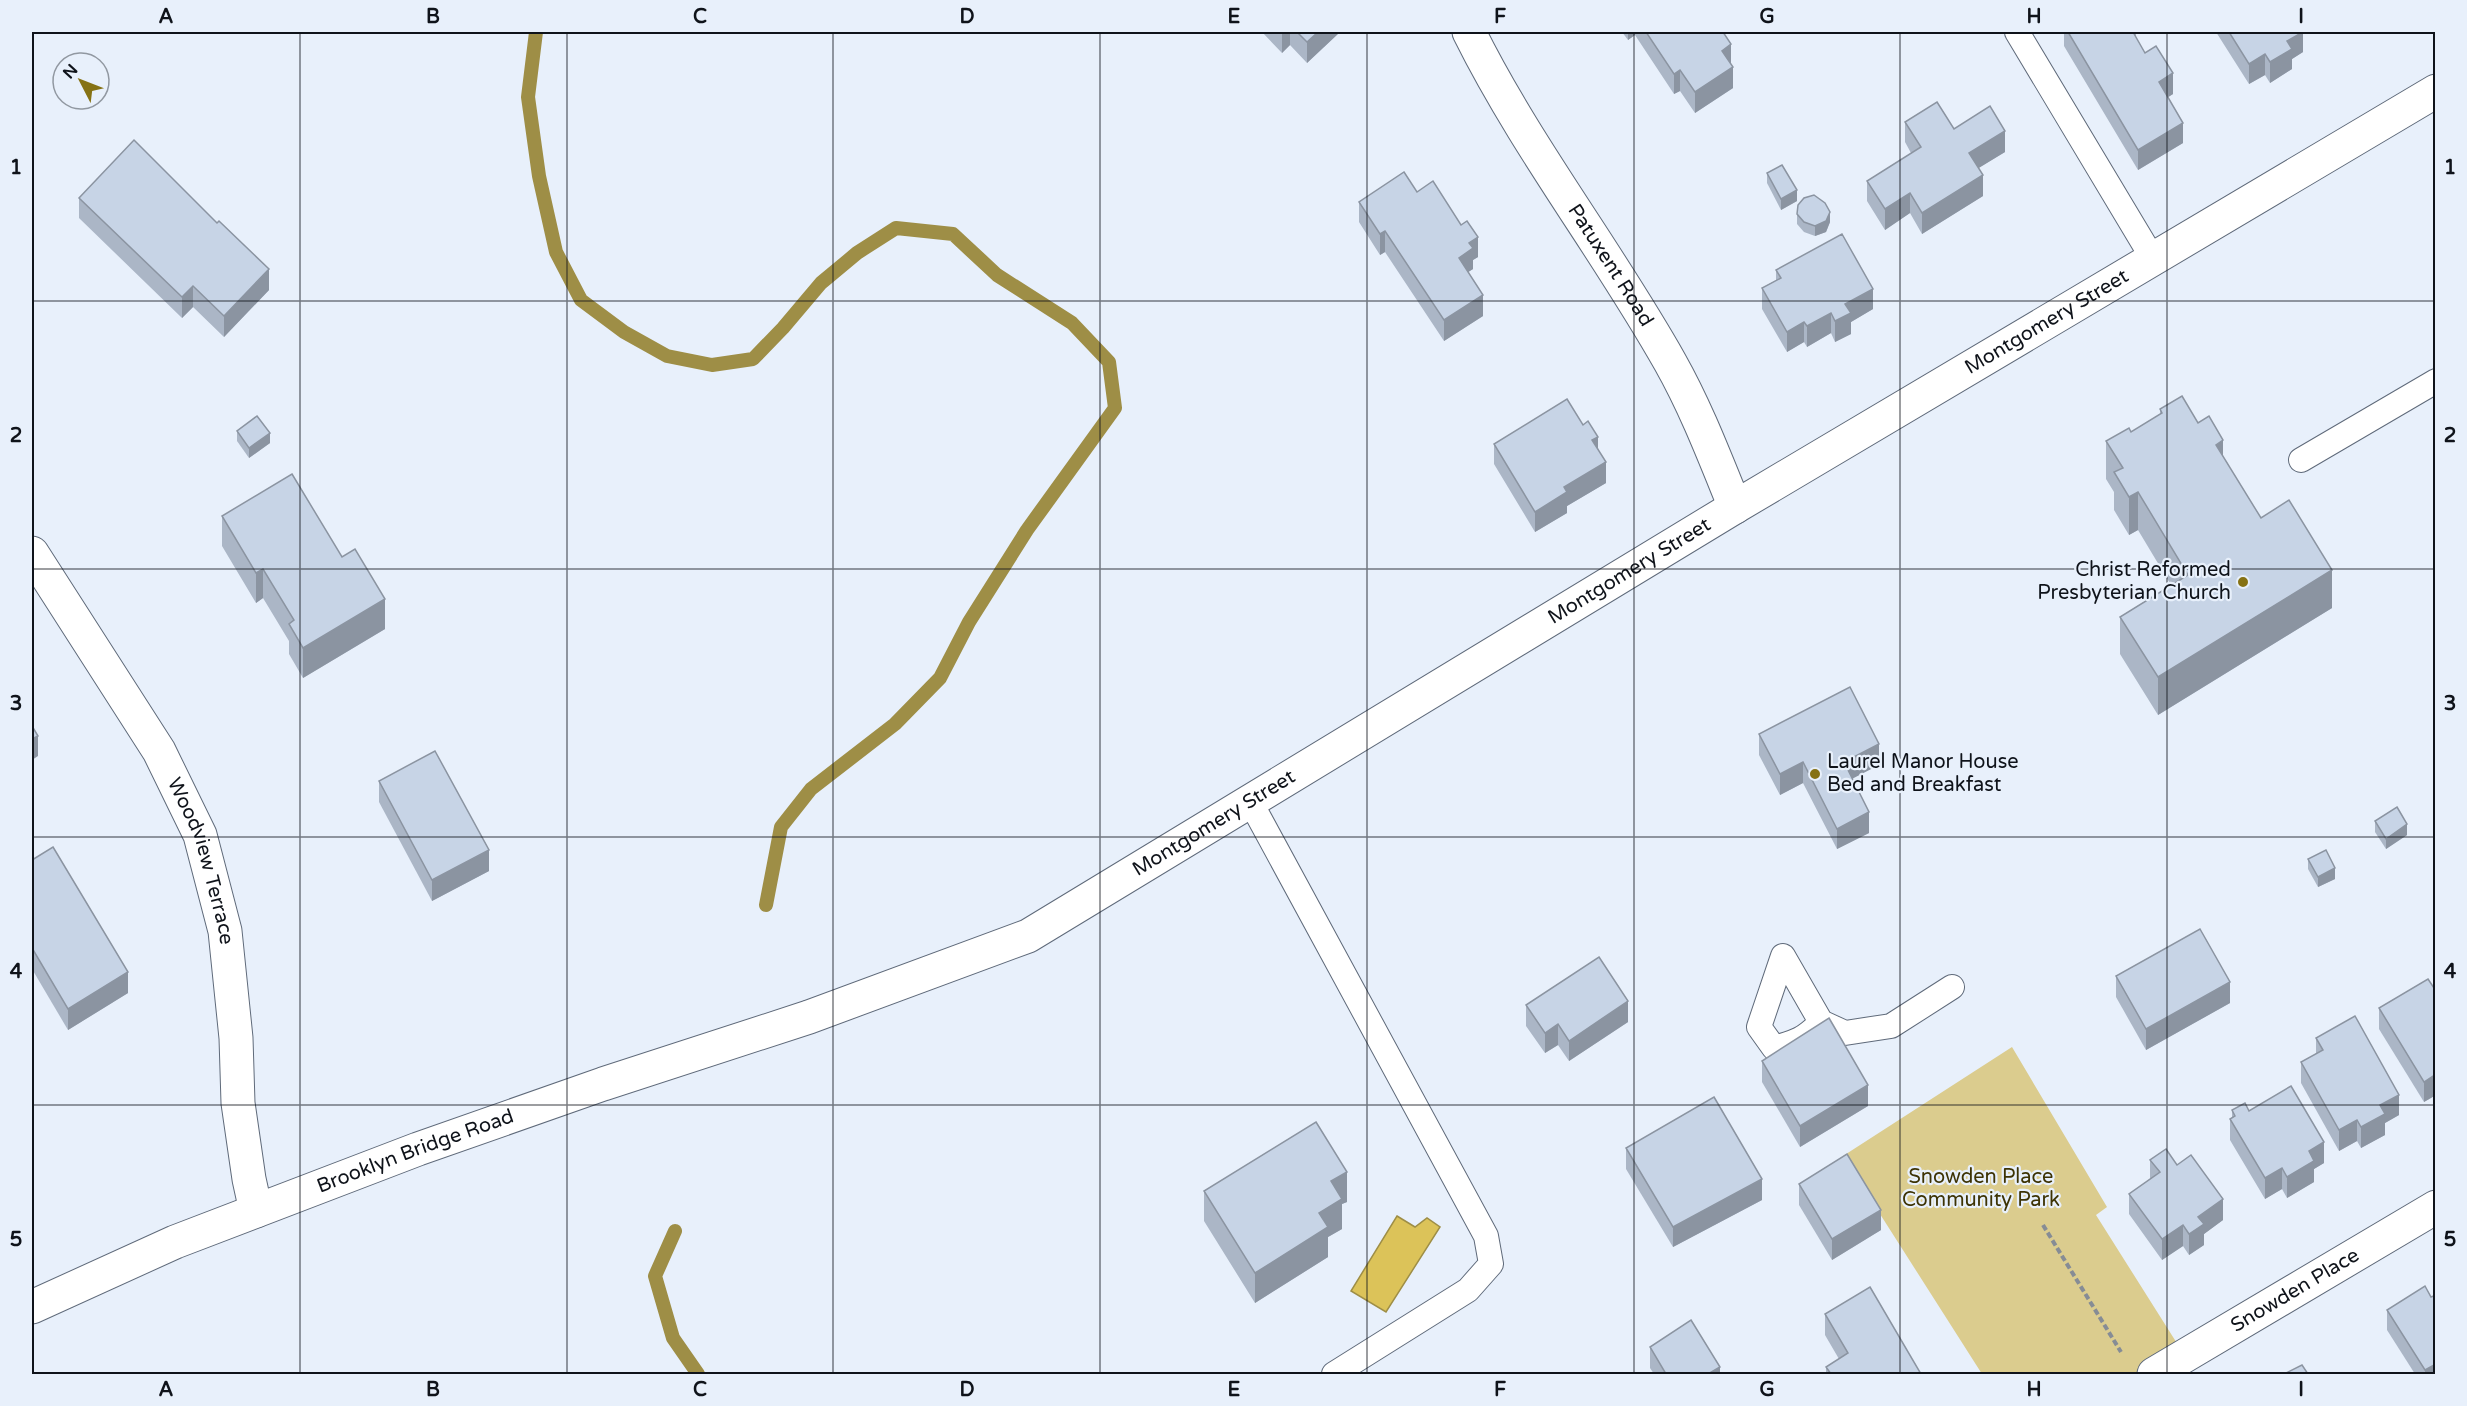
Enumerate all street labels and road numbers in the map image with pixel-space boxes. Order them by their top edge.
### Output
street label: Patuxent Road [1562,200,1658,331]
street label: Montgomery Street [1961,264,2133,380]
street label: Montgomery Street [1544,512,1715,630]
street label: Montgomery Street [1128,764,1300,882]
street label: Woodview Terrace [162,774,238,946]
street label: Brooklyn Bridge Road [314,1104,517,1199]
street label: Snowden Place [2227,1243,2364,1338]

